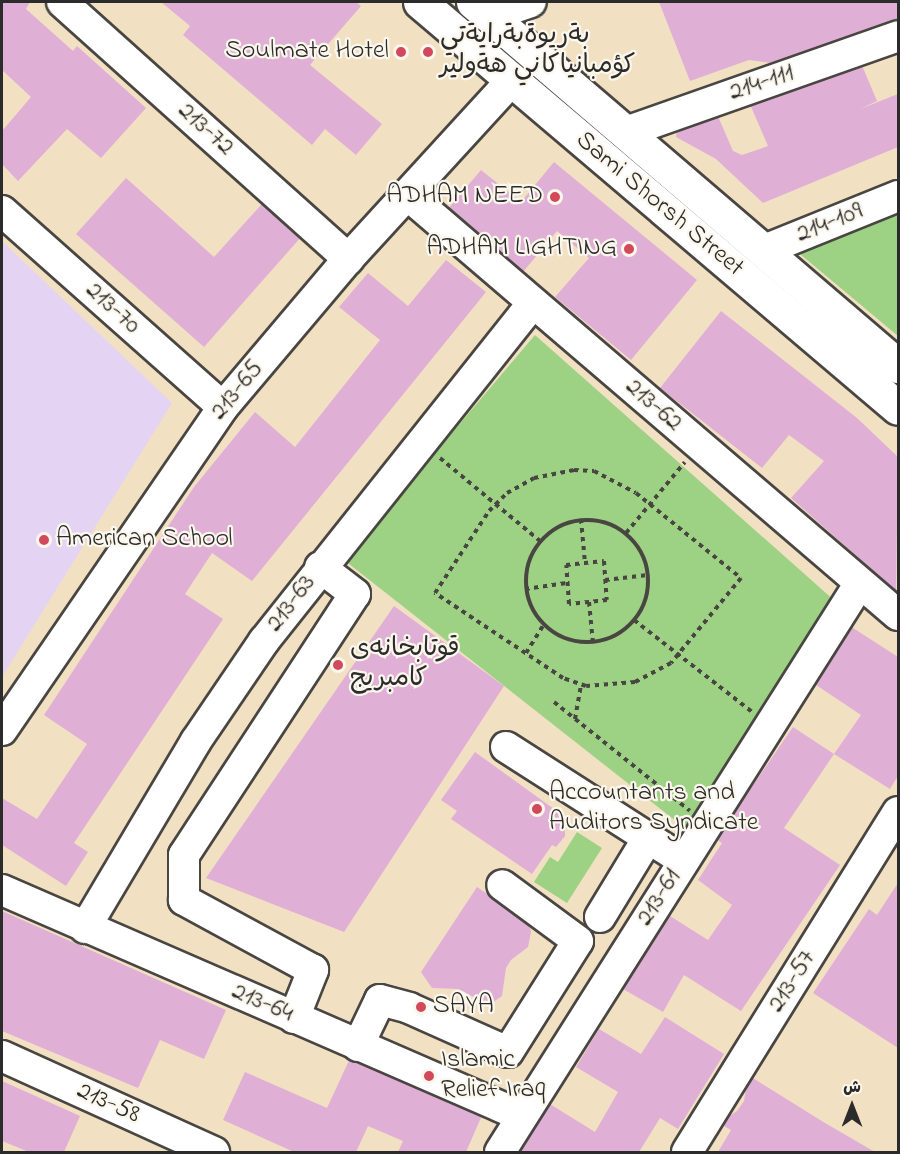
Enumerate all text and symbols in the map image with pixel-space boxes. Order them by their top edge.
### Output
place label: بةريوةبةرايةتي كؤمبانياكاني هةولير [440,21,635,82]
place label: Soulmate Hotel [225,36,389,68]
marker: Soulmate Hotel [394,45,408,59]
marker: بةريوةبةرايةتي كؤمبانياكاني هةولير [421,45,435,59]
street label: 214-111 [726,58,798,110]
street label: 213-72 [170,97,240,163]
street label: Sami Shorsh Street [568,125,750,285]
place label: ADHAM NEED [386,181,543,213]
marker: ADHAM NEED [548,190,562,204]
street label: 214-109 [792,197,868,251]
place label: ADHAM LIGHTING [426,233,617,265]
marker: ADHAM LIGHTING [622,242,636,256]
street label: 213-70 [78,276,146,342]
street label: 213-65 [204,355,272,427]
street label: 213-62 [618,373,688,439]
place label: American School [56,524,233,556]
marker: American School [37,533,51,547]
street label: 213-63 [260,569,324,639]
place label: قوتابخانەی کامبریج [350,634,460,696]
marker: قوتابخانەی کامبریج [331,658,345,672]
place label: Accountants and Auditors Syndicate [549,778,758,840]
marker: Accountants and Auditors Syndicate [530,802,544,816]
street label: 213-61 [631,864,689,932]
street label: 213-57 [762,945,824,1019]
street label: 213-64 [227,977,297,1031]
place label: SAYA [433,991,494,1023]
marker: SAYA [414,1000,428,1014]
place label: Islamic Relief Iraq [441,1045,545,1106]
marker: Islamic Relief Iraq [422,1069,436,1083]
street label: 213-58 [71,1076,145,1132]
north arrow [822,1076,882,1136]
text: ش [843,1076,861,1100]

